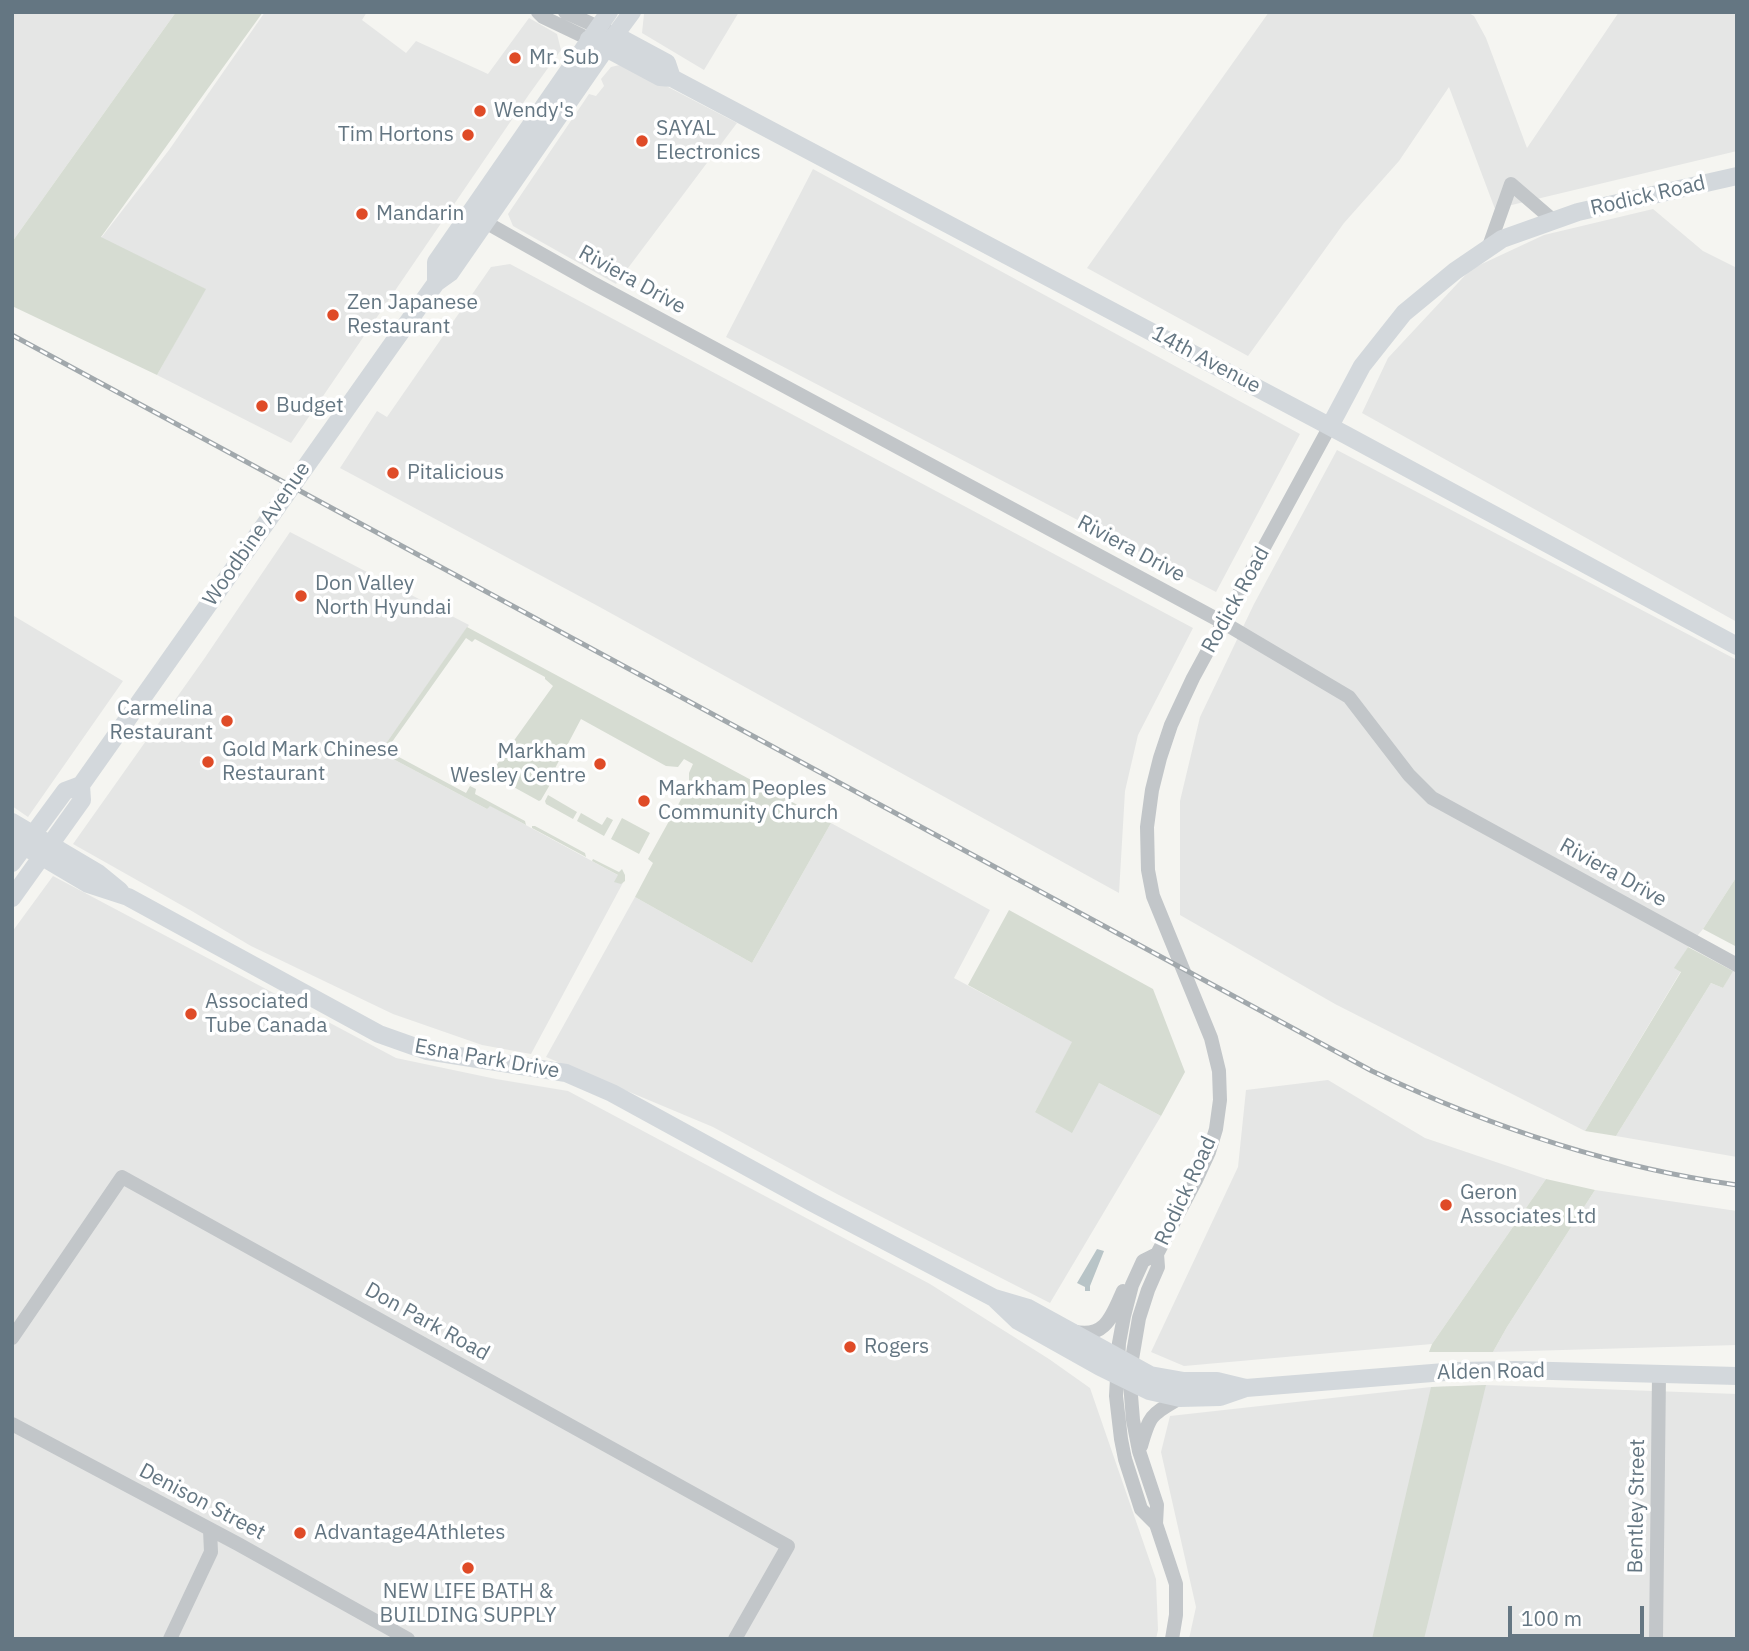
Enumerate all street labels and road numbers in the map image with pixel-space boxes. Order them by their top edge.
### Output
street label: Rodick Road [1588,171,1708,221]
street label: Riviera Drive [574,240,690,320]
street label: 14th Avenue [1147,321,1265,399]
street label: Woodbine Avenue [198,457,316,611]
street label: Riviera Drive [1073,510,1189,588]
street label: Rodick Road [1197,543,1275,657]
street label: Riviera Drive [1555,833,1671,913]
street label: Esna Park Drive [413,1034,561,1084]
street label: Rodick Road [1150,1133,1222,1249]
street label: Don Park Road [360,1277,494,1367]
street label: Alden Road [1437,1358,1545,1386]
street label: Bentley Street [1623,1438,1651,1574]
street label: Denison Street [135,1458,269,1546]

